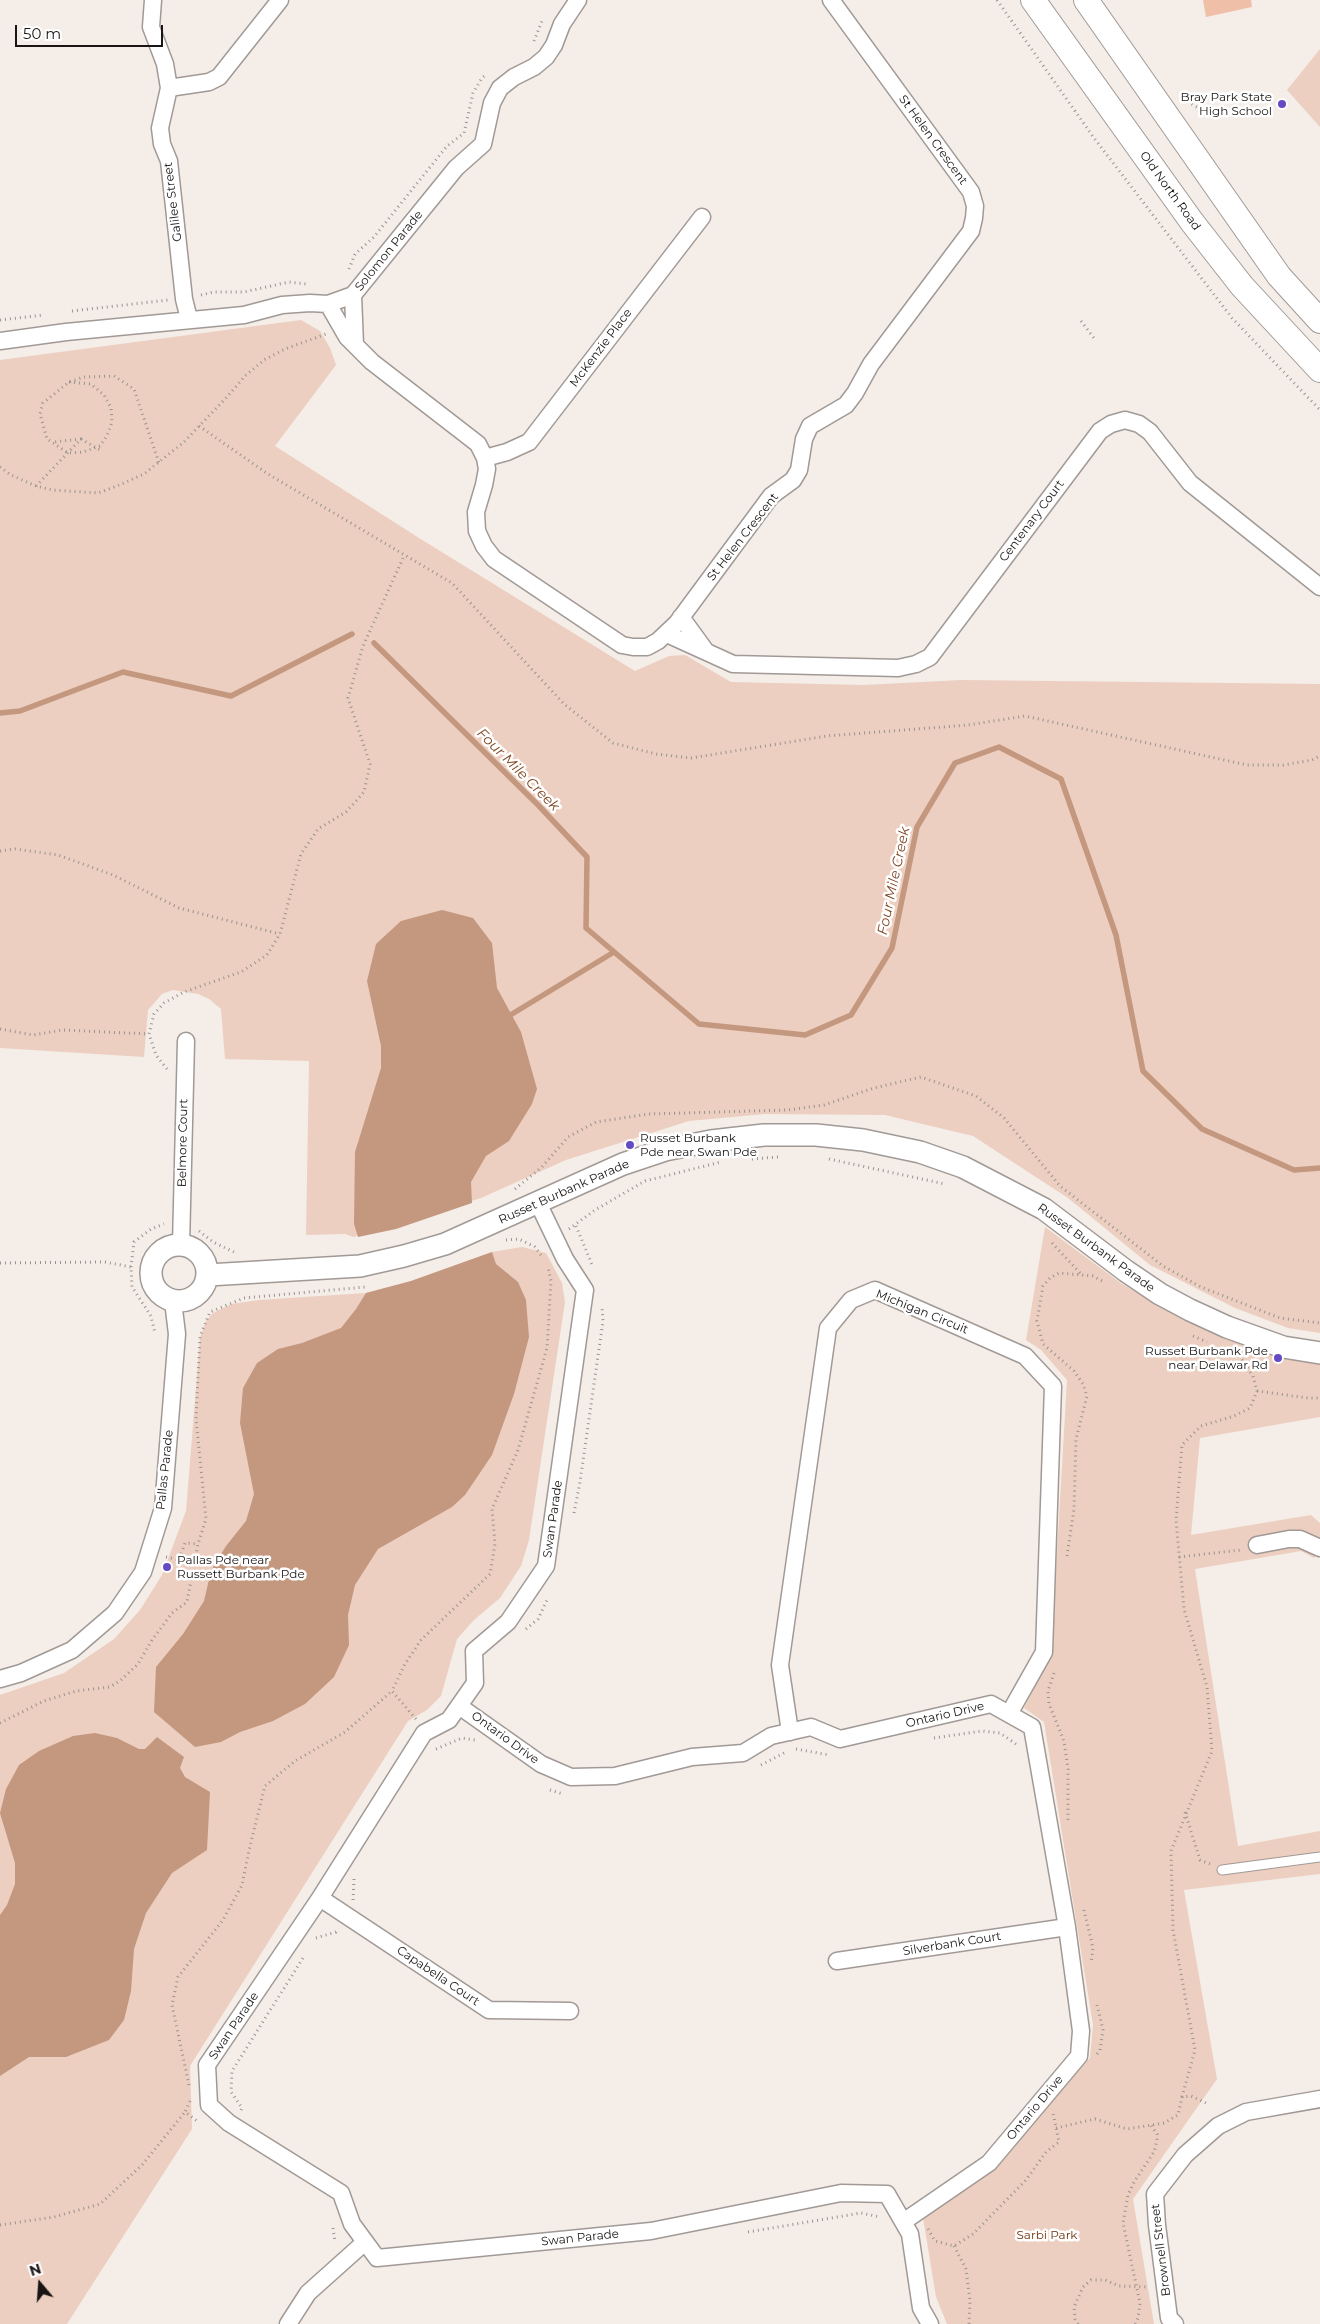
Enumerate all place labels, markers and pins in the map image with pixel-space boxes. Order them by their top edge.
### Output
place label: Bray Park State High School [1181,90,1272,118]
marker: Bray Park State High School [1276,98,1288,110]
place label: Russet Burbank Pde near Swan Pde [640,1131,757,1159]
marker: Russet Burbank Pde near Swan Pde [624,1139,636,1151]
place label: Russet Burbank Pde near Delawar Rd [1145,1344,1268,1372]
marker: Russet Burbank Pde near Delawar Rd [1272,1352,1284,1364]
place label: Pallas Pde near Russett Burbank Pde [177,1553,305,1581]
marker: Pallas Pde near Russett Burbank Pde [161,1561,173,1573]

